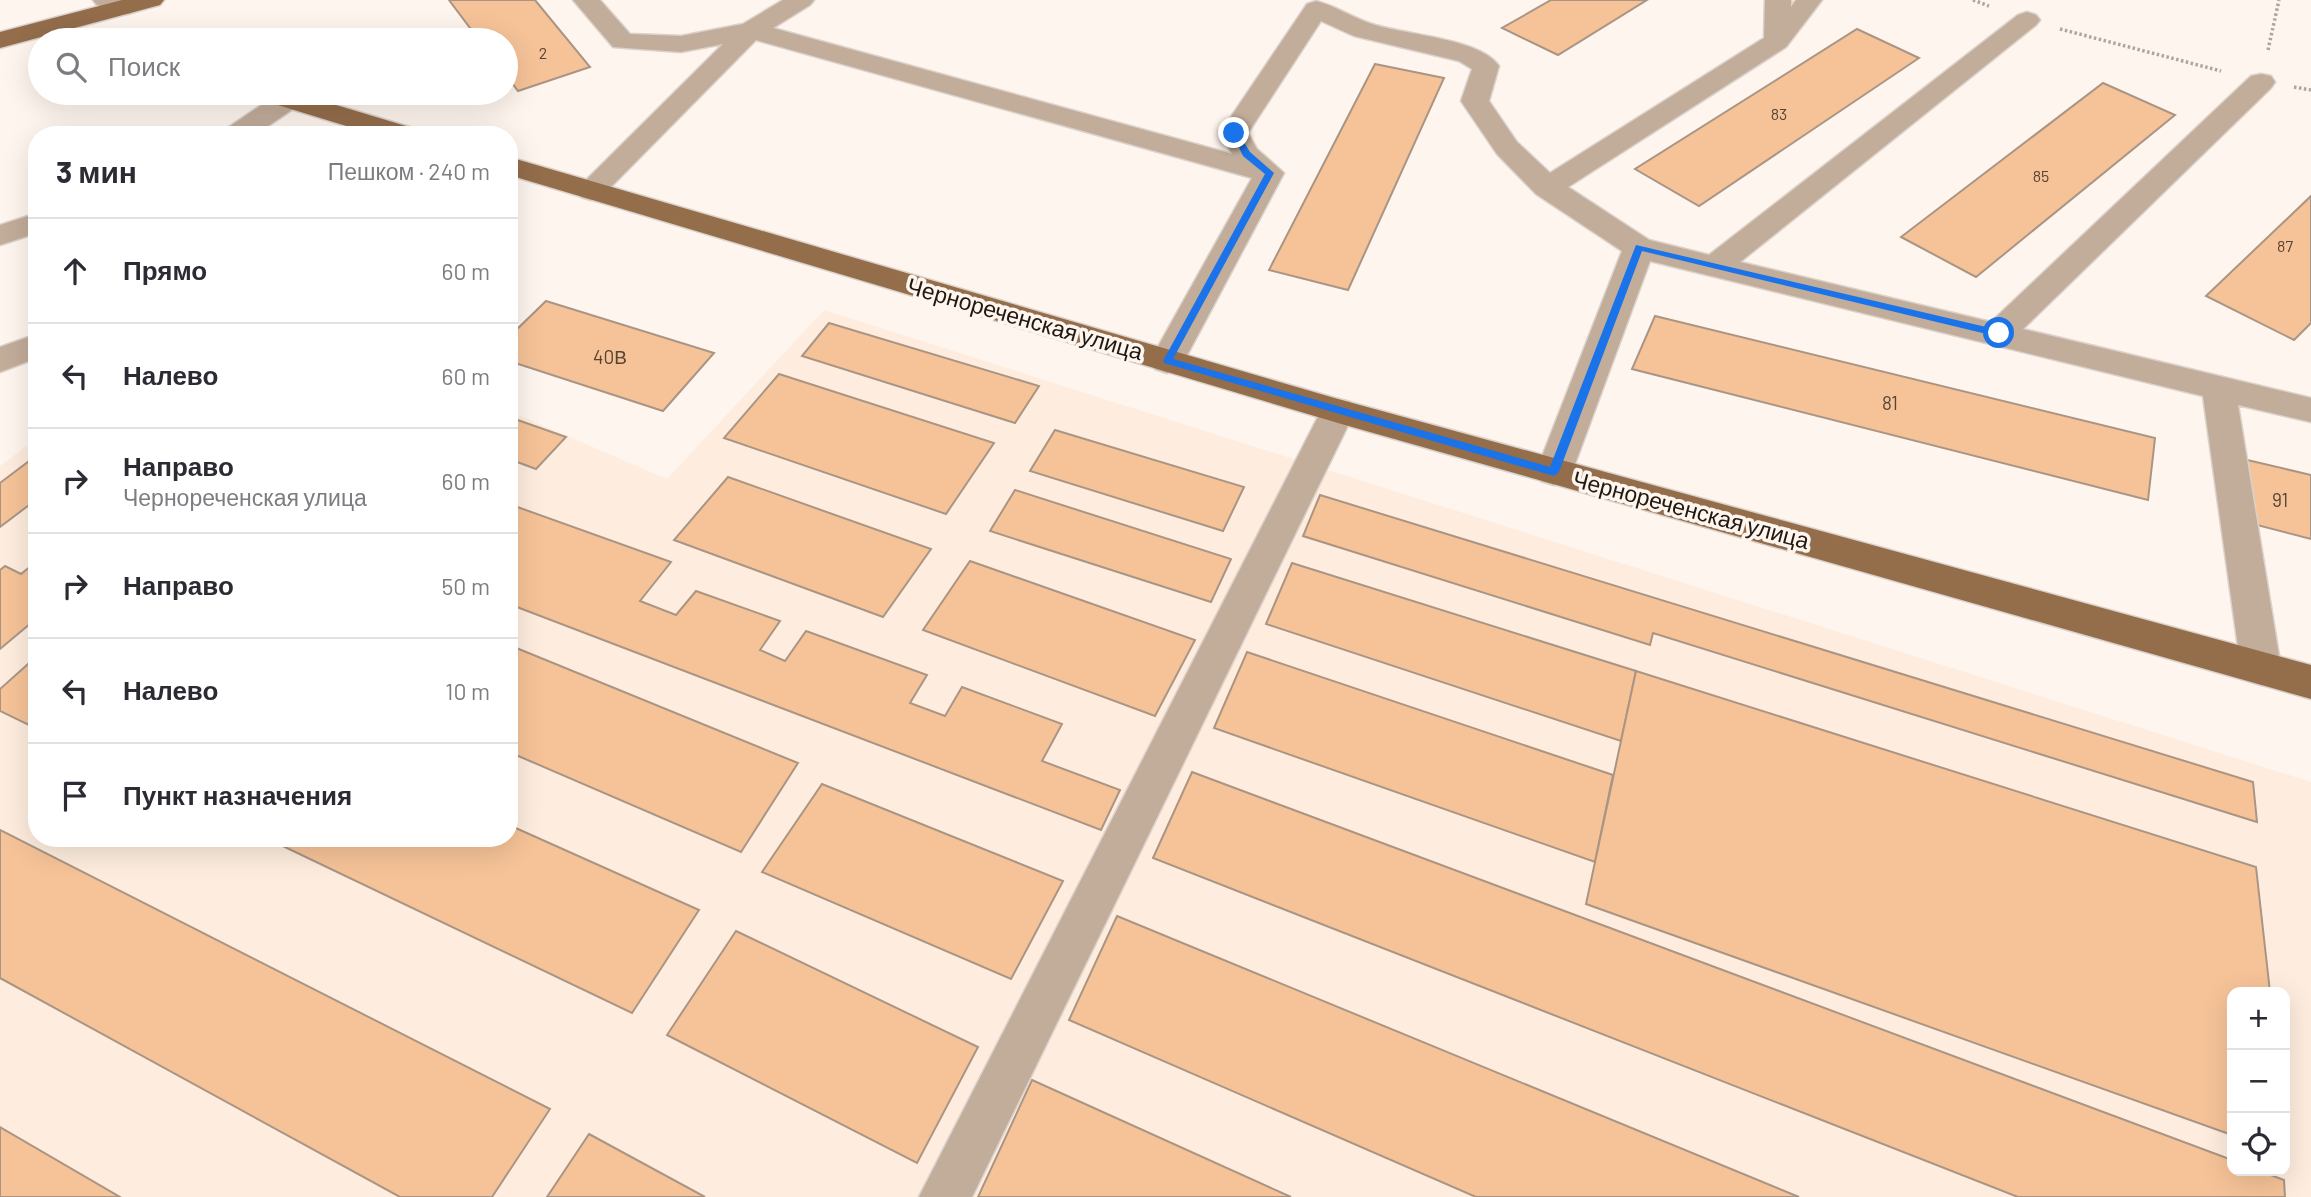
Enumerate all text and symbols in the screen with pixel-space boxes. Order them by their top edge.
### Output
search box [28,28,518,105]
house number: 2 [539,43,547,62]
icon: search [52,48,90,86]
text: Поиск [108,50,180,81]
house number: 83 [1771,104,1787,123]
route end [1218,117,1249,148]
text: 3 мин [56,153,137,189]
text: Пешком · 240 m [328,157,490,185]
house number: 85 [2033,166,2049,185]
house number: 87 [2277,236,2293,255]
icon: ahead [56,252,94,290]
text: Прямо [123,254,207,285]
text: 60 m [442,257,490,285]
street label: Чернореченская улица [904,271,1147,365]
route start [1983,317,2014,348]
house number: 40В [593,345,627,368]
icon: left [56,357,94,395]
text: Налево [123,359,218,390]
text: 60 m [442,362,490,390]
house number: 81 [1882,391,1898,414]
text: Направо [123,450,234,481]
icon: right [56,462,94,500]
street label: Чернореченская улица [1570,464,1813,554]
text: 60 m [442,467,490,495]
text: Чернореченская улица [123,483,367,511]
house number: 91 [2272,488,2288,511]
icon: right [56,567,94,605]
text: Направо [123,569,234,600]
text: 50 m [442,572,490,600]
icon: left [56,672,94,710]
text: Налево [123,674,218,705]
text: 10 m [445,677,490,705]
icon: arrive [56,777,94,815]
text: Пункт назначения [123,779,352,810]
map controls [2227,987,2290,1176]
button: + [2227,987,2290,1050]
button: − [2227,1050,2290,1113]
button: locate [2227,1113,2290,1176]

